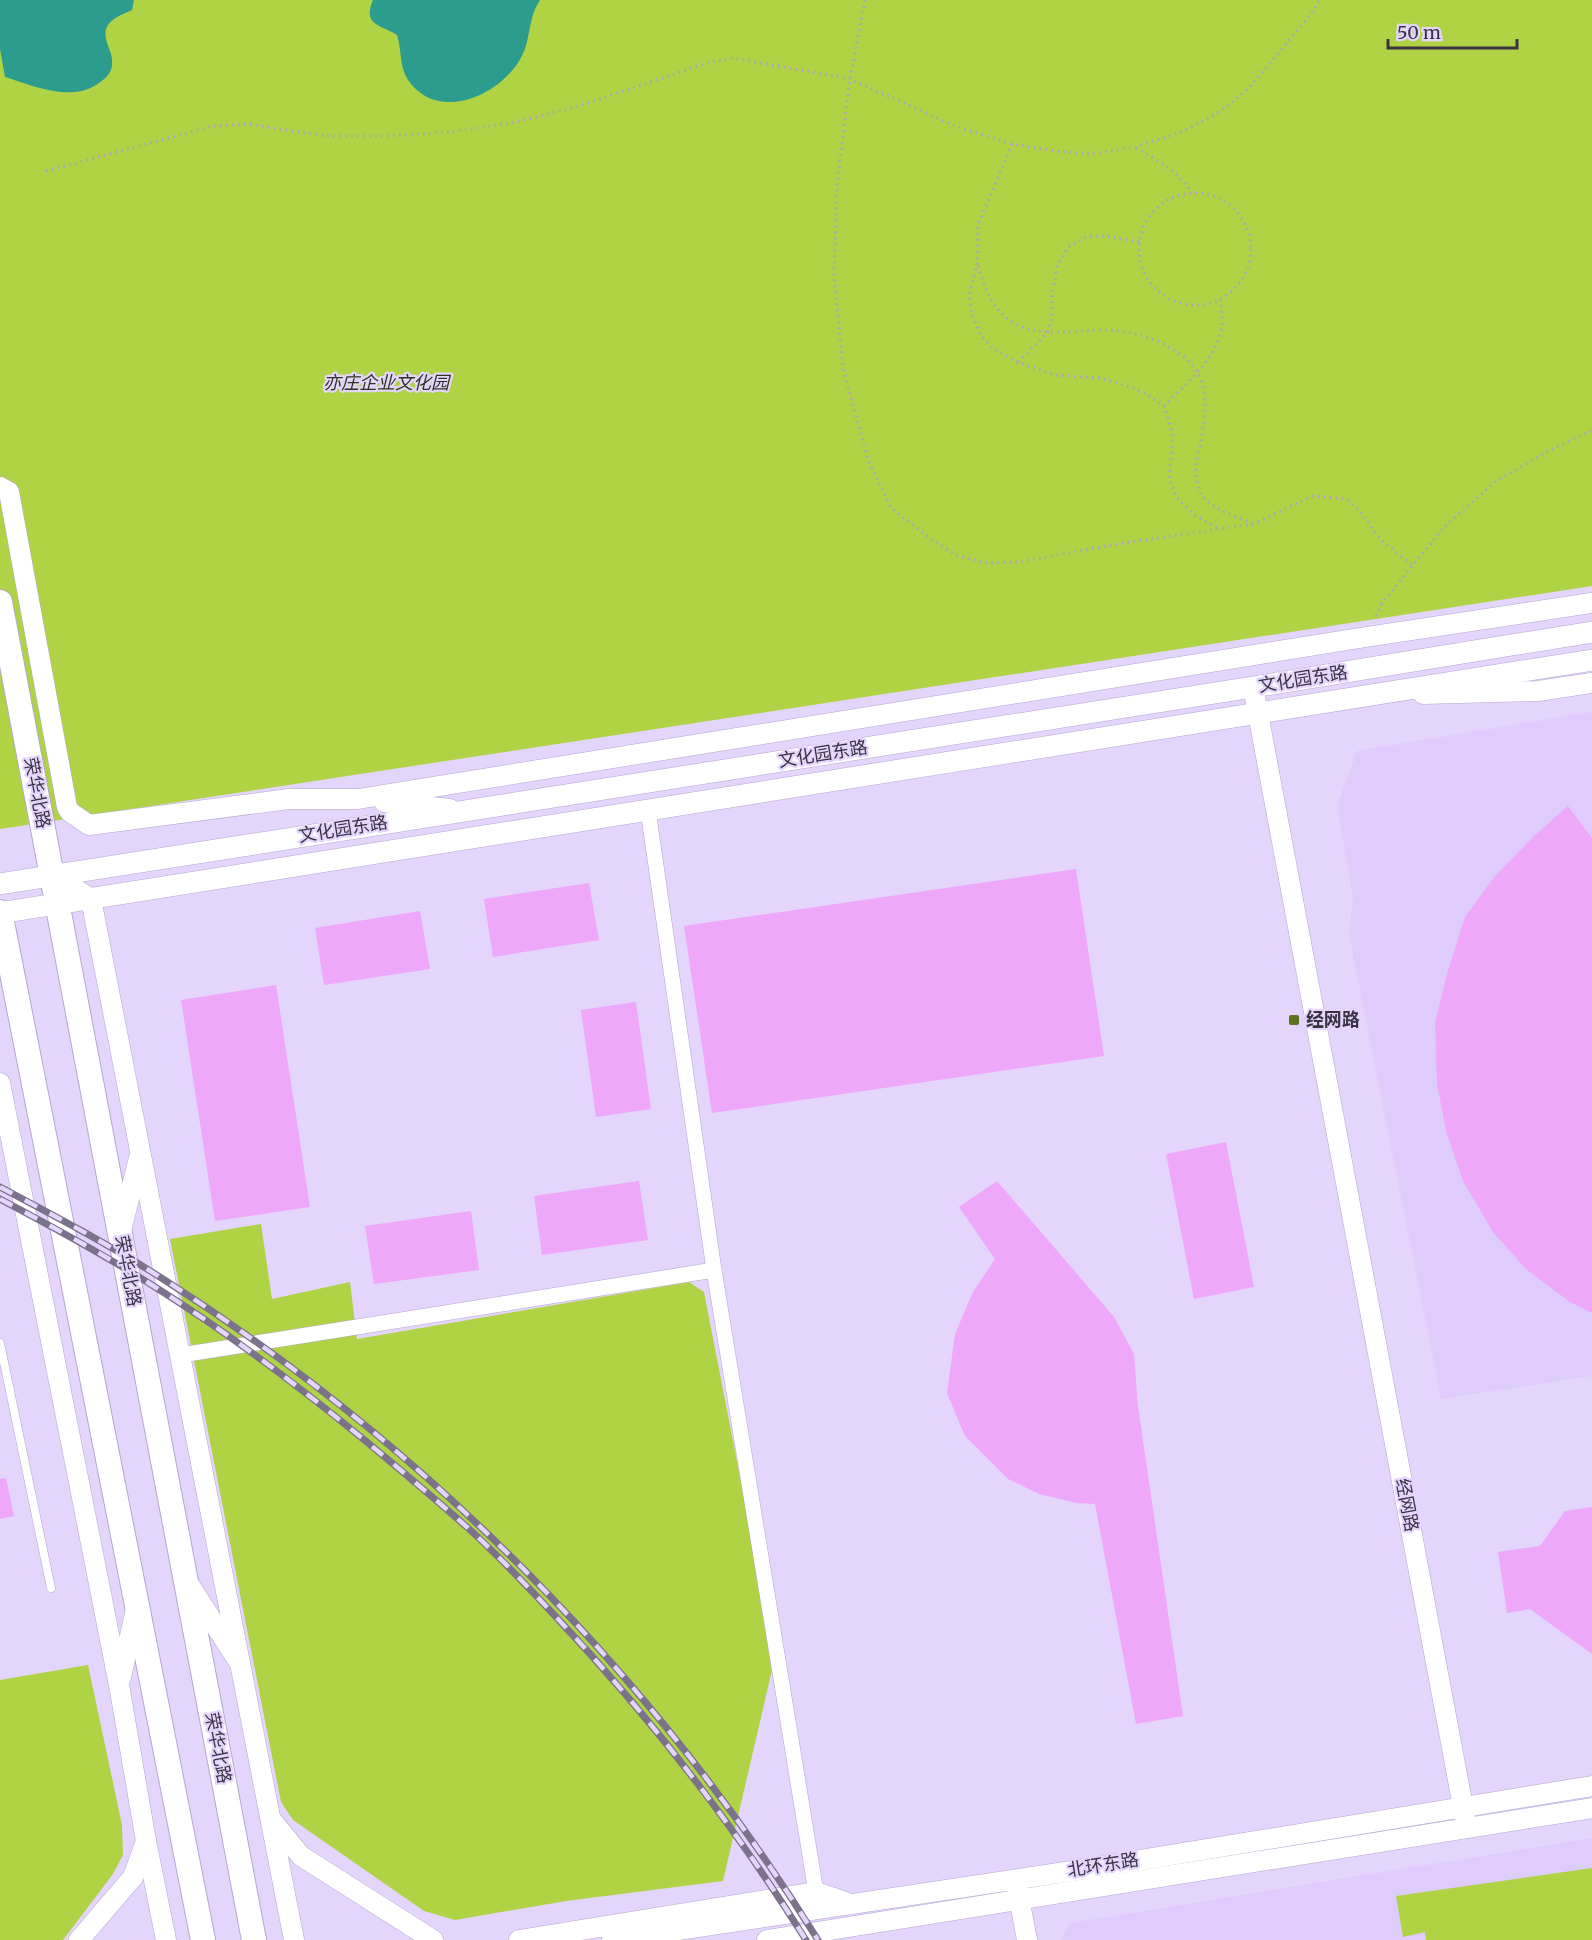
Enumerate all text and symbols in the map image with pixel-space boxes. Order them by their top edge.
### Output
scale bar [1388,12,1517,50]
text: 50 m [1397,21,1441,44]
park label: 亦庄企业文化园 [323,371,452,394]
street label: 文化园东路 [1257,660,1349,697]
street label: 文化园东路 [777,735,869,772]
street label: 荣华北路 [19,755,56,830]
street label: 文化园东路 [297,810,389,847]
place label: 经网路 [1306,1008,1360,1031]
marker: 经网路 [1287,1013,1301,1027]
street label: 荣华北路 [110,1233,147,1308]
street label: 经网路 [1391,1476,1424,1534]
street label: 荣华北路 [200,1710,237,1785]
street label: 北环东路 [1066,1848,1140,1881]

